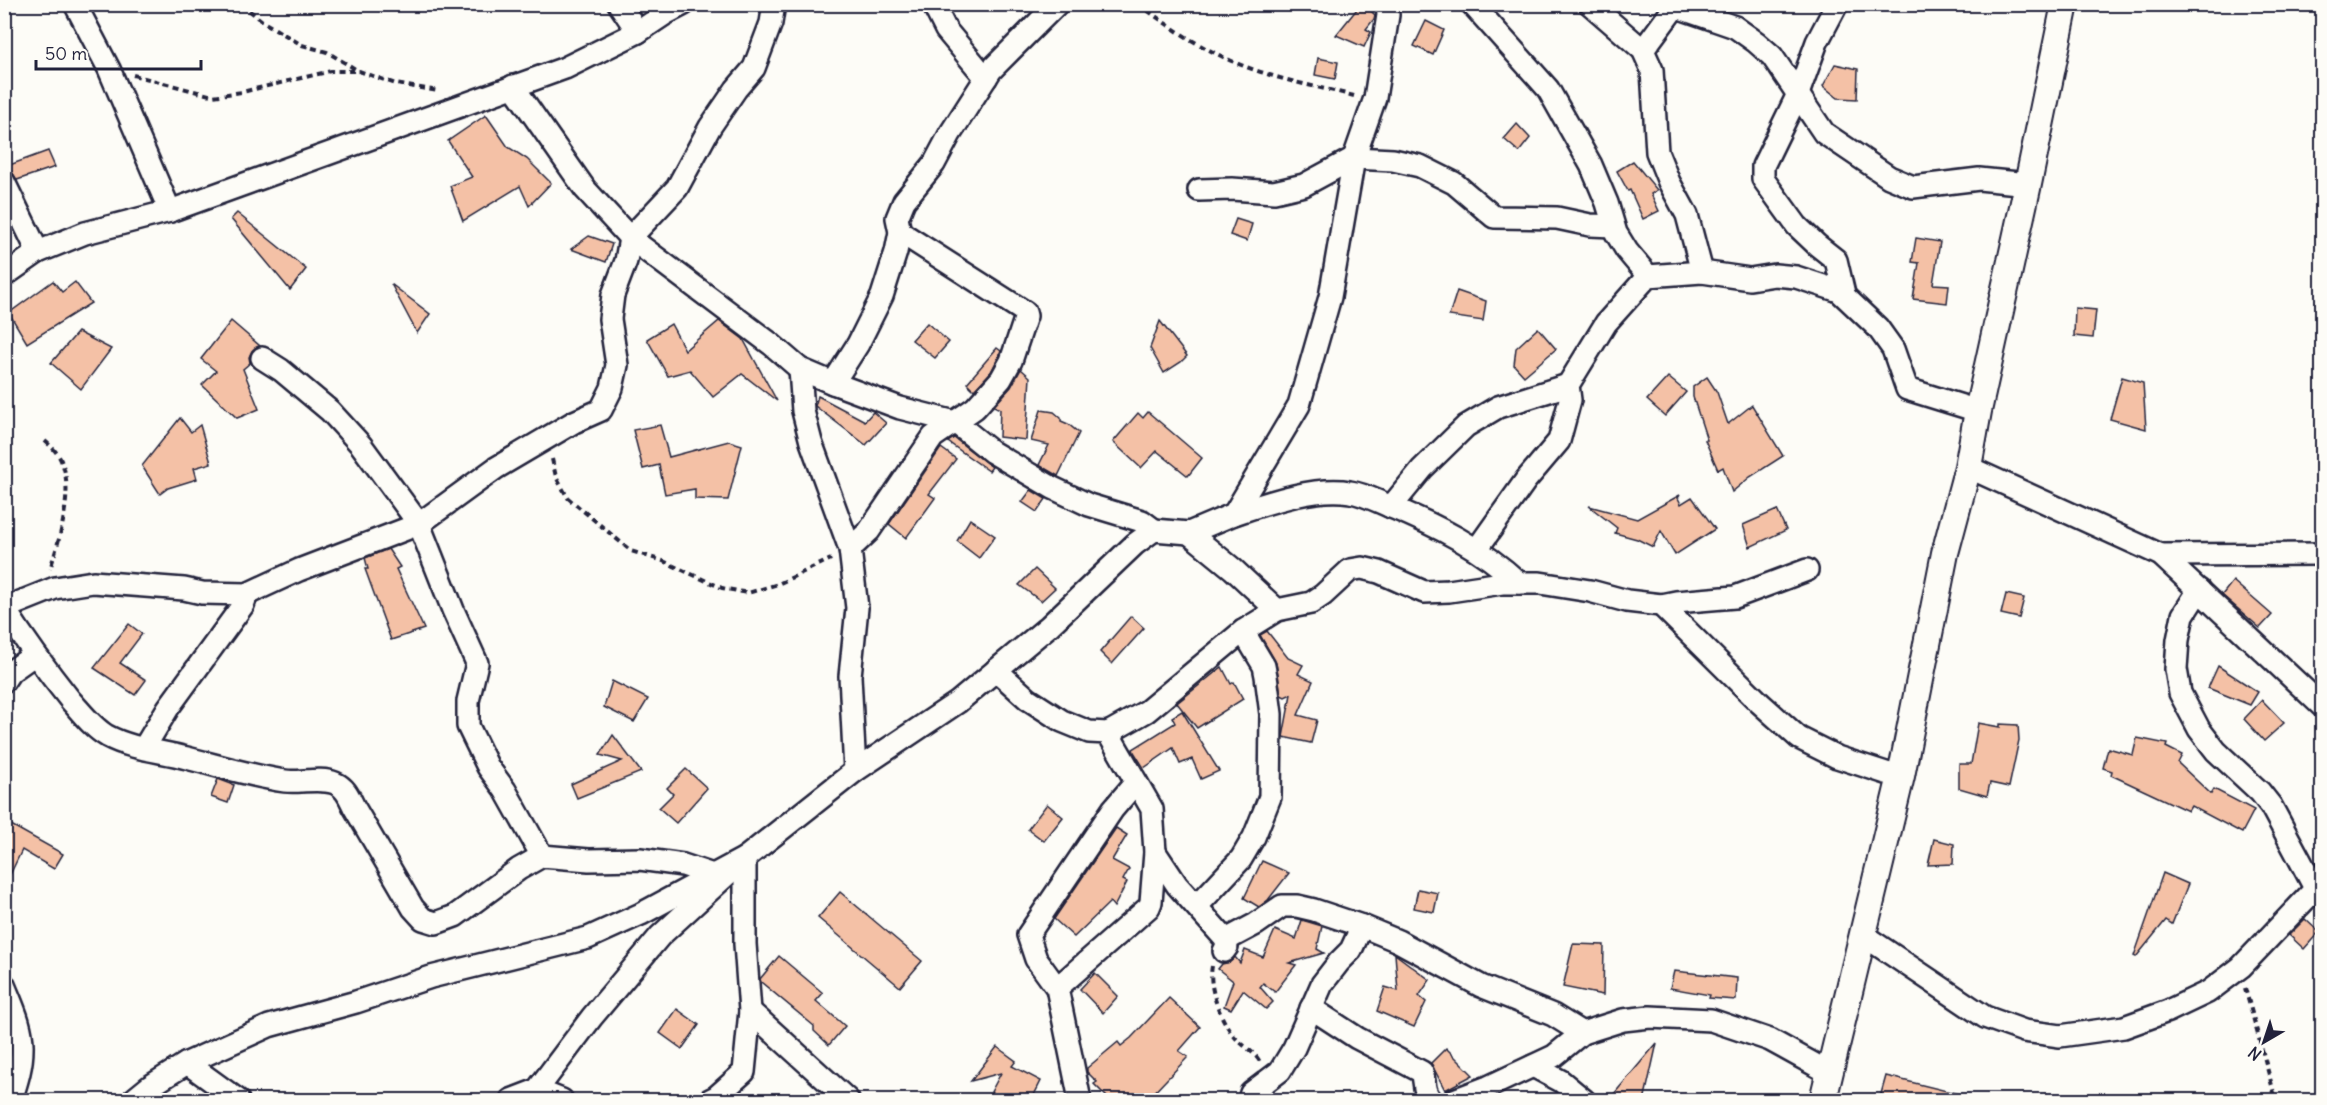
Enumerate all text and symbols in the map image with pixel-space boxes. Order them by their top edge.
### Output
scale bar [36,33,201,71]
text: 50 m [45,42,87,65]
north arrow [2234,1012,2294,1072]
text: N [2244,1042,2265,1065]

